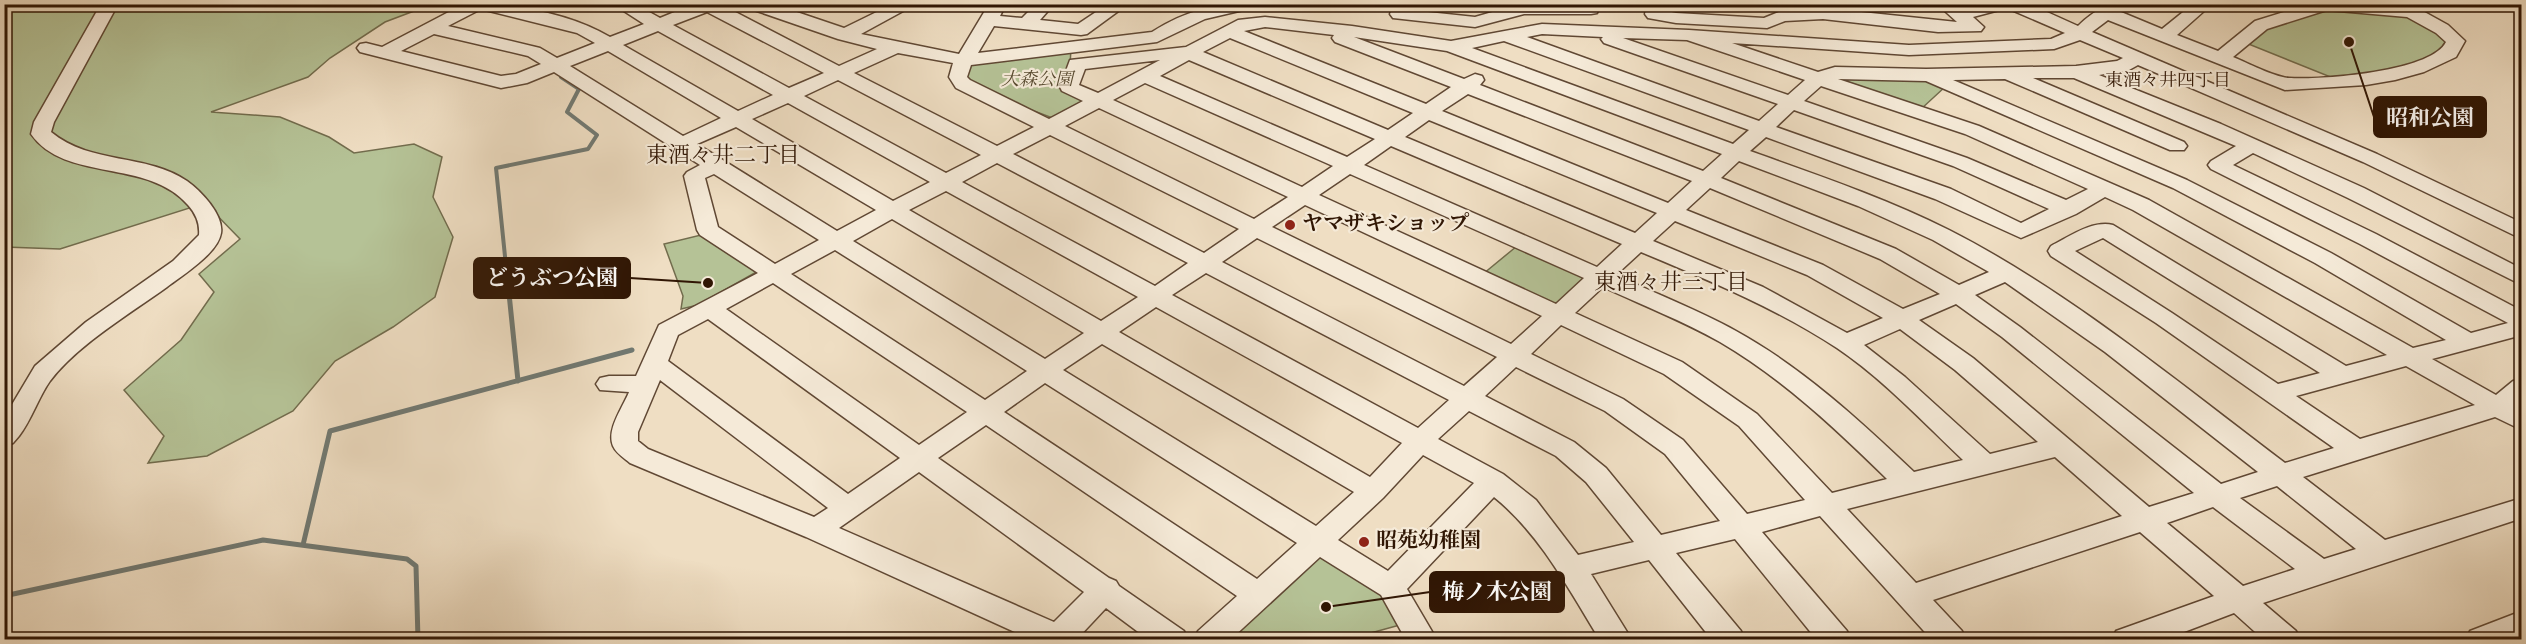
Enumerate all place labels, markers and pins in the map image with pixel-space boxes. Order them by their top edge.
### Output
callout: 昭和公園 [2374,97,2486,137]
place label: ヤマザキショップ [1302,210,1469,240]
marker: ヤマザキショップ [1283,218,1297,232]
callout: どうぶつ公園 [474,258,630,298]
place label: 昭苑幼稚園 [1376,527,1481,557]
marker: 昭苑幼稚園 [1357,535,1371,549]
callout: 梅ノ木公園 [1430,572,1564,612]

